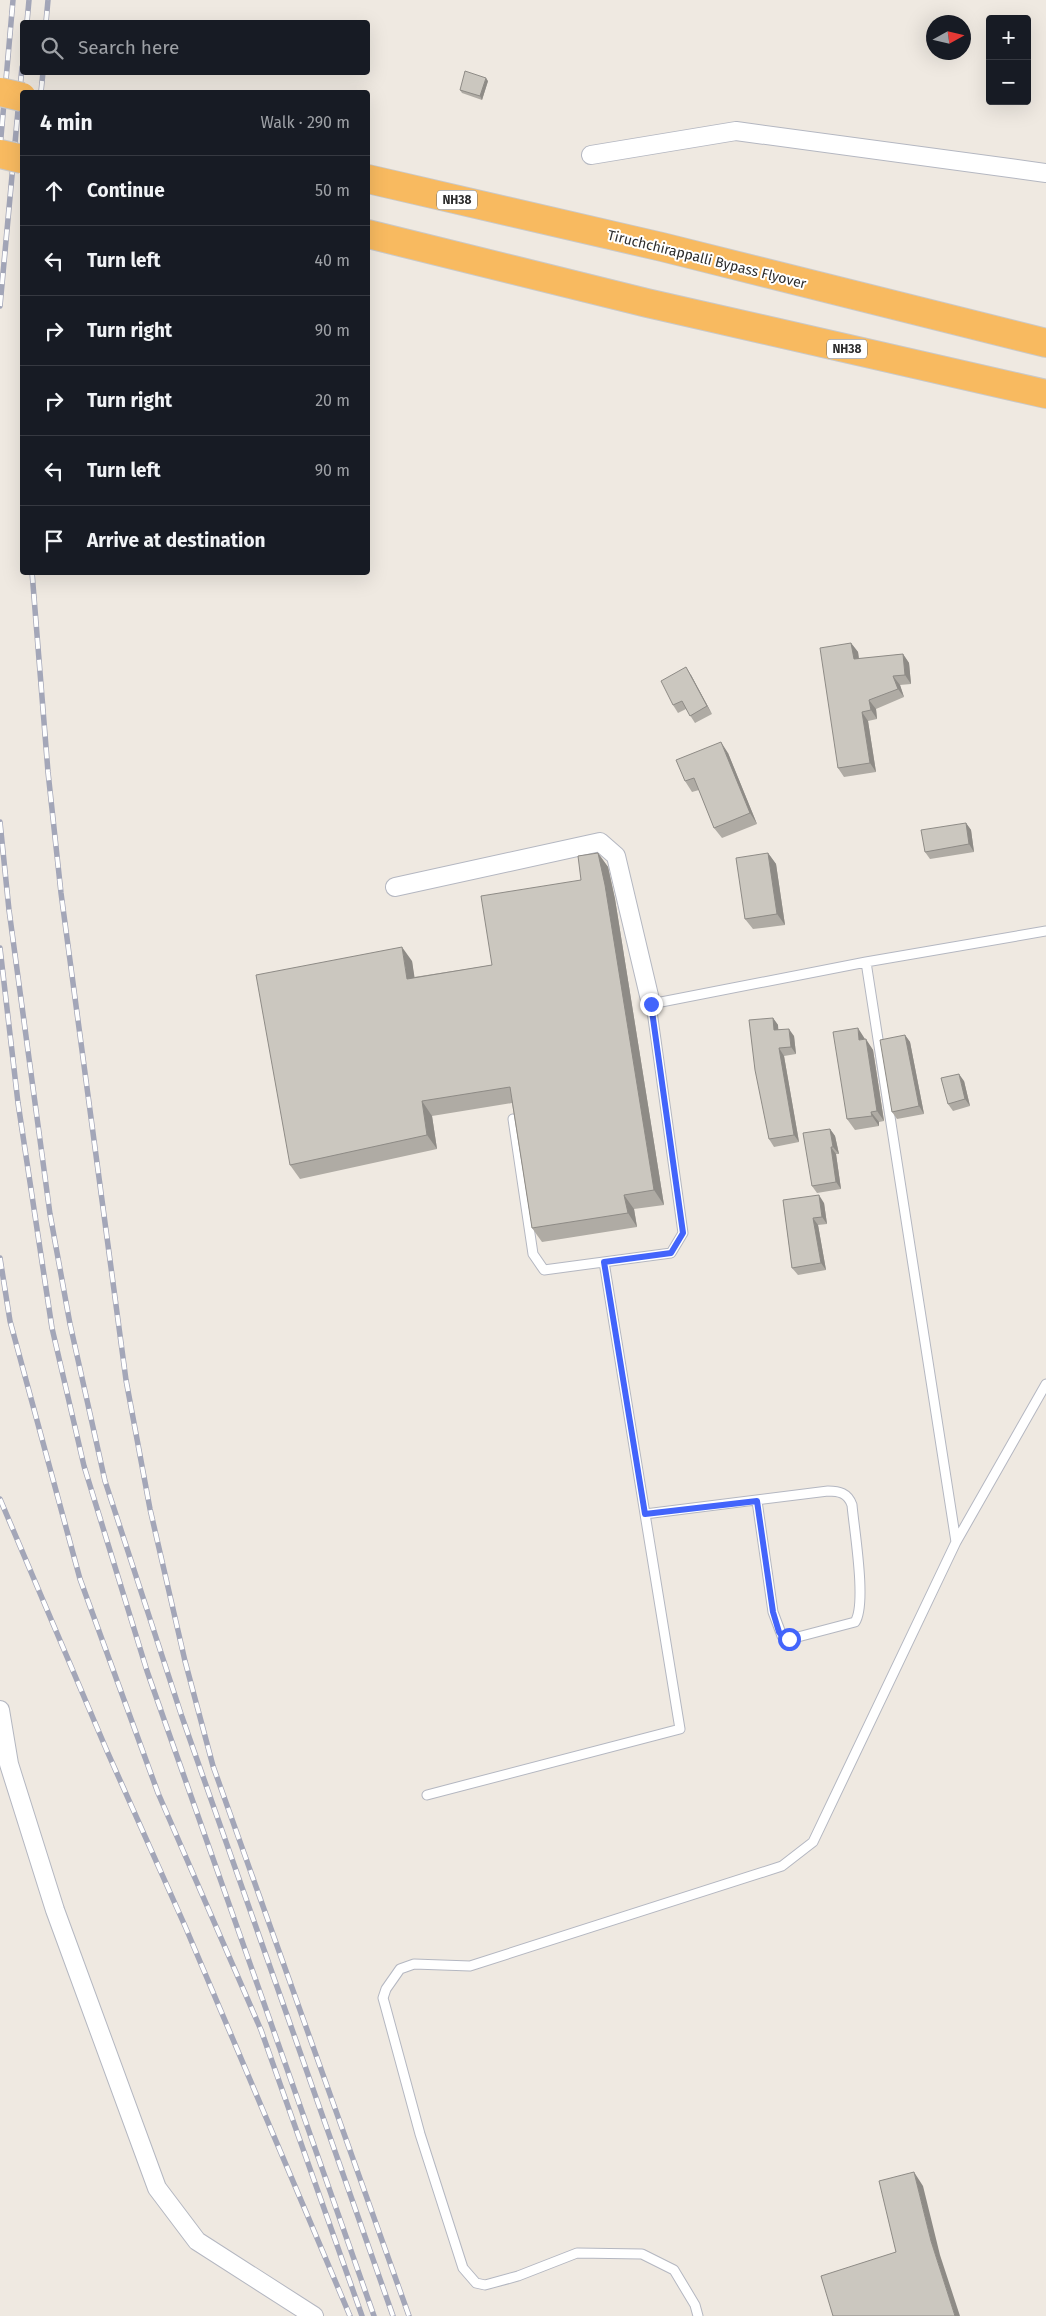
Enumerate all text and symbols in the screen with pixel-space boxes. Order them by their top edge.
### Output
north arrow [926,15,971,60]
map controls [986,15,1031,105]
button: + [986,15,1031,60]
search box [20,20,370,75]
icon: search [38,34,66,62]
text: Search here [78,36,179,59]
button: − [986,60,1031,105]
text: 4 min [40,110,93,136]
text: Walk · 290 m [260,113,350,132]
icon: ahead [40,177,68,205]
text: Continue [87,179,165,202]
text: 50 m [315,181,350,200]
road number: NH38 [437,190,477,210]
street label: Tiruchchirappalli Bypass Flyover [606,227,809,293]
icon: left [40,247,68,275]
text: Turn left [87,249,161,272]
text: 40 m [315,251,350,270]
icon: right [40,317,68,345]
text: Turn right [87,319,172,342]
text: 90 m [315,321,350,340]
road number: NH38 [827,339,867,358]
icon: right [40,387,68,415]
text: Turn right [87,389,172,412]
text: 20 m [315,391,350,410]
icon: left [40,457,68,485]
text: Turn left [87,459,161,482]
text: 90 m [315,461,350,480]
icon: arrive [40,527,68,555]
text: Arrive at destination [87,529,266,552]
route end [640,993,663,1016]
route start [778,1628,801,1651]

